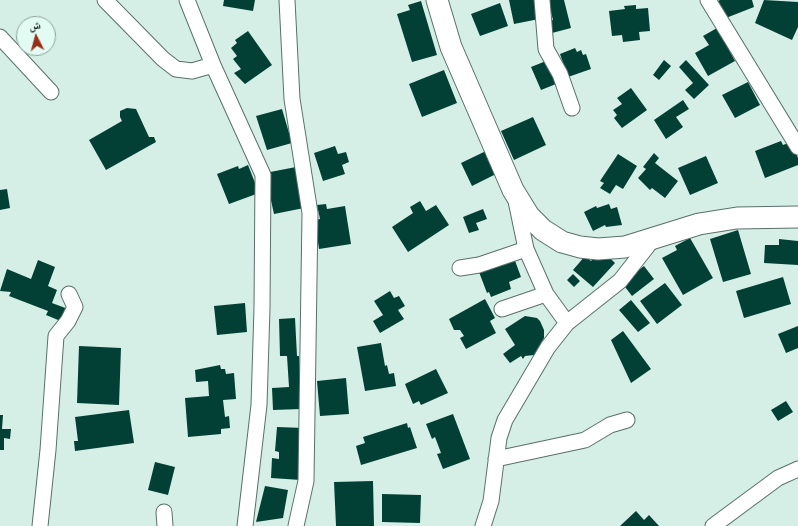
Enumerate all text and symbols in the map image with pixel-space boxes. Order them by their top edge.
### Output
north arrow [16,16,56,56]
text: ش [28,16,41,33]

